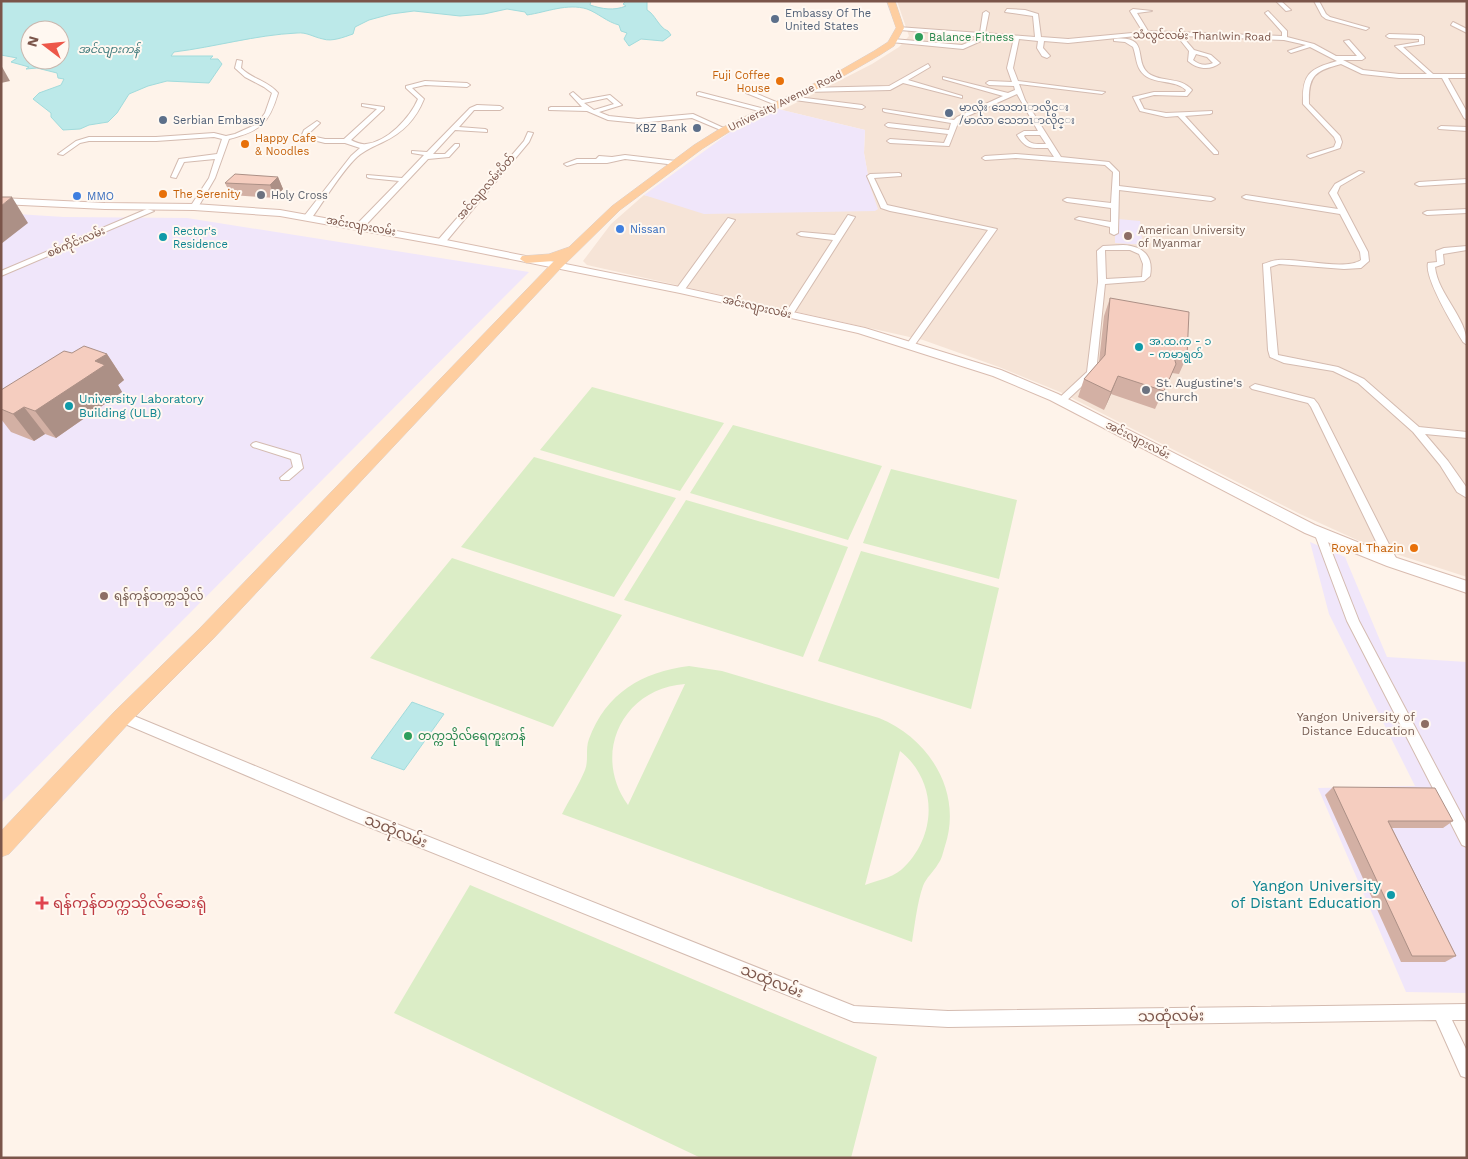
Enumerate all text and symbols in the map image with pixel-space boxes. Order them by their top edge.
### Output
place label: Embassy Of The United States [785,7,871,33]
marker: Embassy Of The United States [769,13,781,25]
north arrow [20,20,70,70]
street label: သံလွင်လမ်း Thanlwin Road [1133,27,1271,46]
marker: Balance Fitness [913,31,925,43]
place label: Balance Fitness [929,31,1014,44]
text: N [23,34,42,49]
water label: အင်လျားကန် [78,41,141,59]
street label: University Avenue Road [726,68,844,134]
place label: Fuji Coffee House [712,69,770,95]
marker: Fuji Coffee House [774,75,786,87]
place label: မာလိုး သေဘၤာလိုင္း /မာလာ သေဘၤာလိုင္း [959,100,1075,129]
marker: မာလိုး သေဘၤာလိုင္း /မာလာ သေဘၤာလိုင္း [943,107,955,119]
marker: Serbian Embassy [157,114,169,126]
place label: Serbian Embassy [173,114,265,127]
place label: KBZ Bank [635,122,687,135]
marker: KBZ Bank [691,122,703,134]
place label: Happy Cafe & Noodles [255,132,316,158]
marker: Happy Cafe & Noodles [239,138,251,150]
street label: အင်လျာလမ်းပိတ် [453,151,519,224]
marker: The Serenity [157,188,169,200]
place label: The Serenity [173,188,241,201]
marker: Holy Cross [255,189,267,201]
place label: Holy Cross [271,189,328,202]
marker: MMO [71,190,83,202]
place label: MMO [87,190,114,203]
street label: အင်းလျားလမ်း [325,213,397,241]
street label: စစ်ကိုင်းလမ်း [45,223,108,262]
marker: Nissan [614,223,626,235]
place label: Nissan [630,223,666,236]
place label: American University of Myanmar [1138,224,1246,250]
place label: Rector's Residence [173,225,228,251]
marker: American University of Myanmar [1122,230,1134,242]
marker: Rector's Residence [157,231,169,243]
street label: အင်းလျားလမ်း [721,292,793,323]
place label: အ.ထ.က - ၁ - ကမာရွတ် [1149,335,1211,363]
marker: အ.ထ.က - ၁ - ကမာရွတ် [1133,341,1145,353]
place label: St. Augustine's Church [1156,376,1242,404]
marker: St. Augustine's Church [1140,384,1152,396]
place label: University Laboratory Building (ULB) [79,392,204,420]
marker: University Laboratory Building (ULB) [63,400,75,412]
street label: အင်းလျားလမ်း [1103,417,1173,464]
place label: Royal Thazin [1331,541,1404,555]
marker: Royal Thazin [1408,542,1420,554]
place label: ရန်ကုန်တက္ကသိုလ် [114,587,203,606]
marker: ရန်ကုန်တက္ကသိုလ် [98,590,110,602]
place label: Yangon University of Distance Education [1297,710,1415,738]
marker: Yangon University of Distance Education [1419,718,1431,730]
place label: တက္ကသိုလ်ရေကူးကန် [418,727,526,746]
marker: တက္ကသိုလ်ရေကူးကန် [402,730,414,742]
street label: သထုံလမ်း [361,809,430,854]
place label: Yangon University of Distant Education [1231,877,1381,912]
marker: Yangon University of Distant Education [1385,889,1397,901]
place label: ရန်ကုန်တက္ကသိုလ်ဆေးရုံ [53,893,206,915]
marker: ရန်ကုန်တက္ကသိုလ်ဆေးရုံ [35,896,49,910]
street label: သထုံလမ်း [737,959,806,1004]
street label: သထုံလမ်း [1138,1005,1204,1029]

